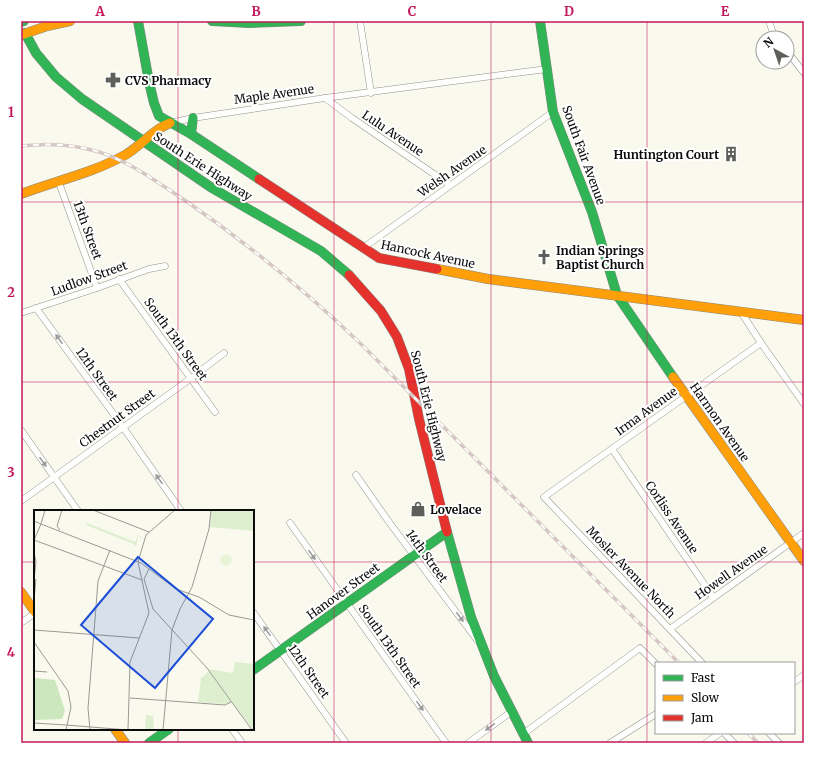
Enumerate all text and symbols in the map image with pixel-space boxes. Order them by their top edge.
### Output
text: A [94,3,105,20]
text: B [251,3,261,20]
text: C [408,3,417,20]
text: D [564,3,574,20]
text: E [721,3,730,20]
north arrow [755,30,795,70]
text: N [761,34,777,50]
pharmacy icon: CVS Pharmacy [104,71,122,89]
place label: CVS Pharmacy [125,73,212,88]
street label: Maple Avenue [233,81,315,107]
street label: South Fair Avenue [559,103,609,207]
text: 1 [8,104,14,121]
street label: Lulu Avenue [359,107,427,159]
street label: South Erie Highway [151,129,255,203]
street label: Welsh Avenue [414,142,489,201]
building icon: Huntington Court [722,145,740,163]
place label: Huntington Court [614,147,719,162]
street label: 13th Street [70,199,106,262]
street label: Hancock Avenue [380,237,476,271]
place label: Indian Springs Baptist Church [556,243,644,272]
church icon: Indian Springs Baptist Church [535,248,553,266]
street label: Ludlow Street [49,257,129,299]
text: 2 [7,284,15,301]
street label: South 13th Street [141,295,211,384]
one-way arrow [55,334,63,344]
street label: 12th Street [73,345,121,404]
street label: South Erie Highway [408,349,450,463]
street label: Harmon Avenue [687,380,753,464]
street label: Irma Avenue [612,383,680,439]
street label: Chestnut Street [76,385,158,450]
one-way arrow [39,457,47,467]
text: 3 [7,464,15,481]
one-way arrow [155,474,163,484]
street label: Corliss Avenue [642,478,702,556]
shop icon: Lovelace [409,500,427,518]
place label: Lovelace [430,502,482,517]
inset map [34,510,254,730]
street label: Mosler Avenue North [583,523,679,621]
street label: 14th Street [403,527,451,586]
street label: Howell Avenue [692,541,770,603]
one-way arrow [308,549,316,560]
street label: Hanover Street [304,559,383,622]
street label: South 13th Street [356,601,425,691]
one-way arrow [456,612,464,623]
one-way arrow [263,626,271,637]
street label: 12th Street [285,641,333,701]
text: 4 [7,644,16,661]
legend [655,662,795,734]
text: Fast [691,670,715,685]
text: Slow [691,690,720,705]
one-way arrow [416,701,424,711]
text: Jam [690,710,714,725]
one-way arrow [484,723,495,732]

